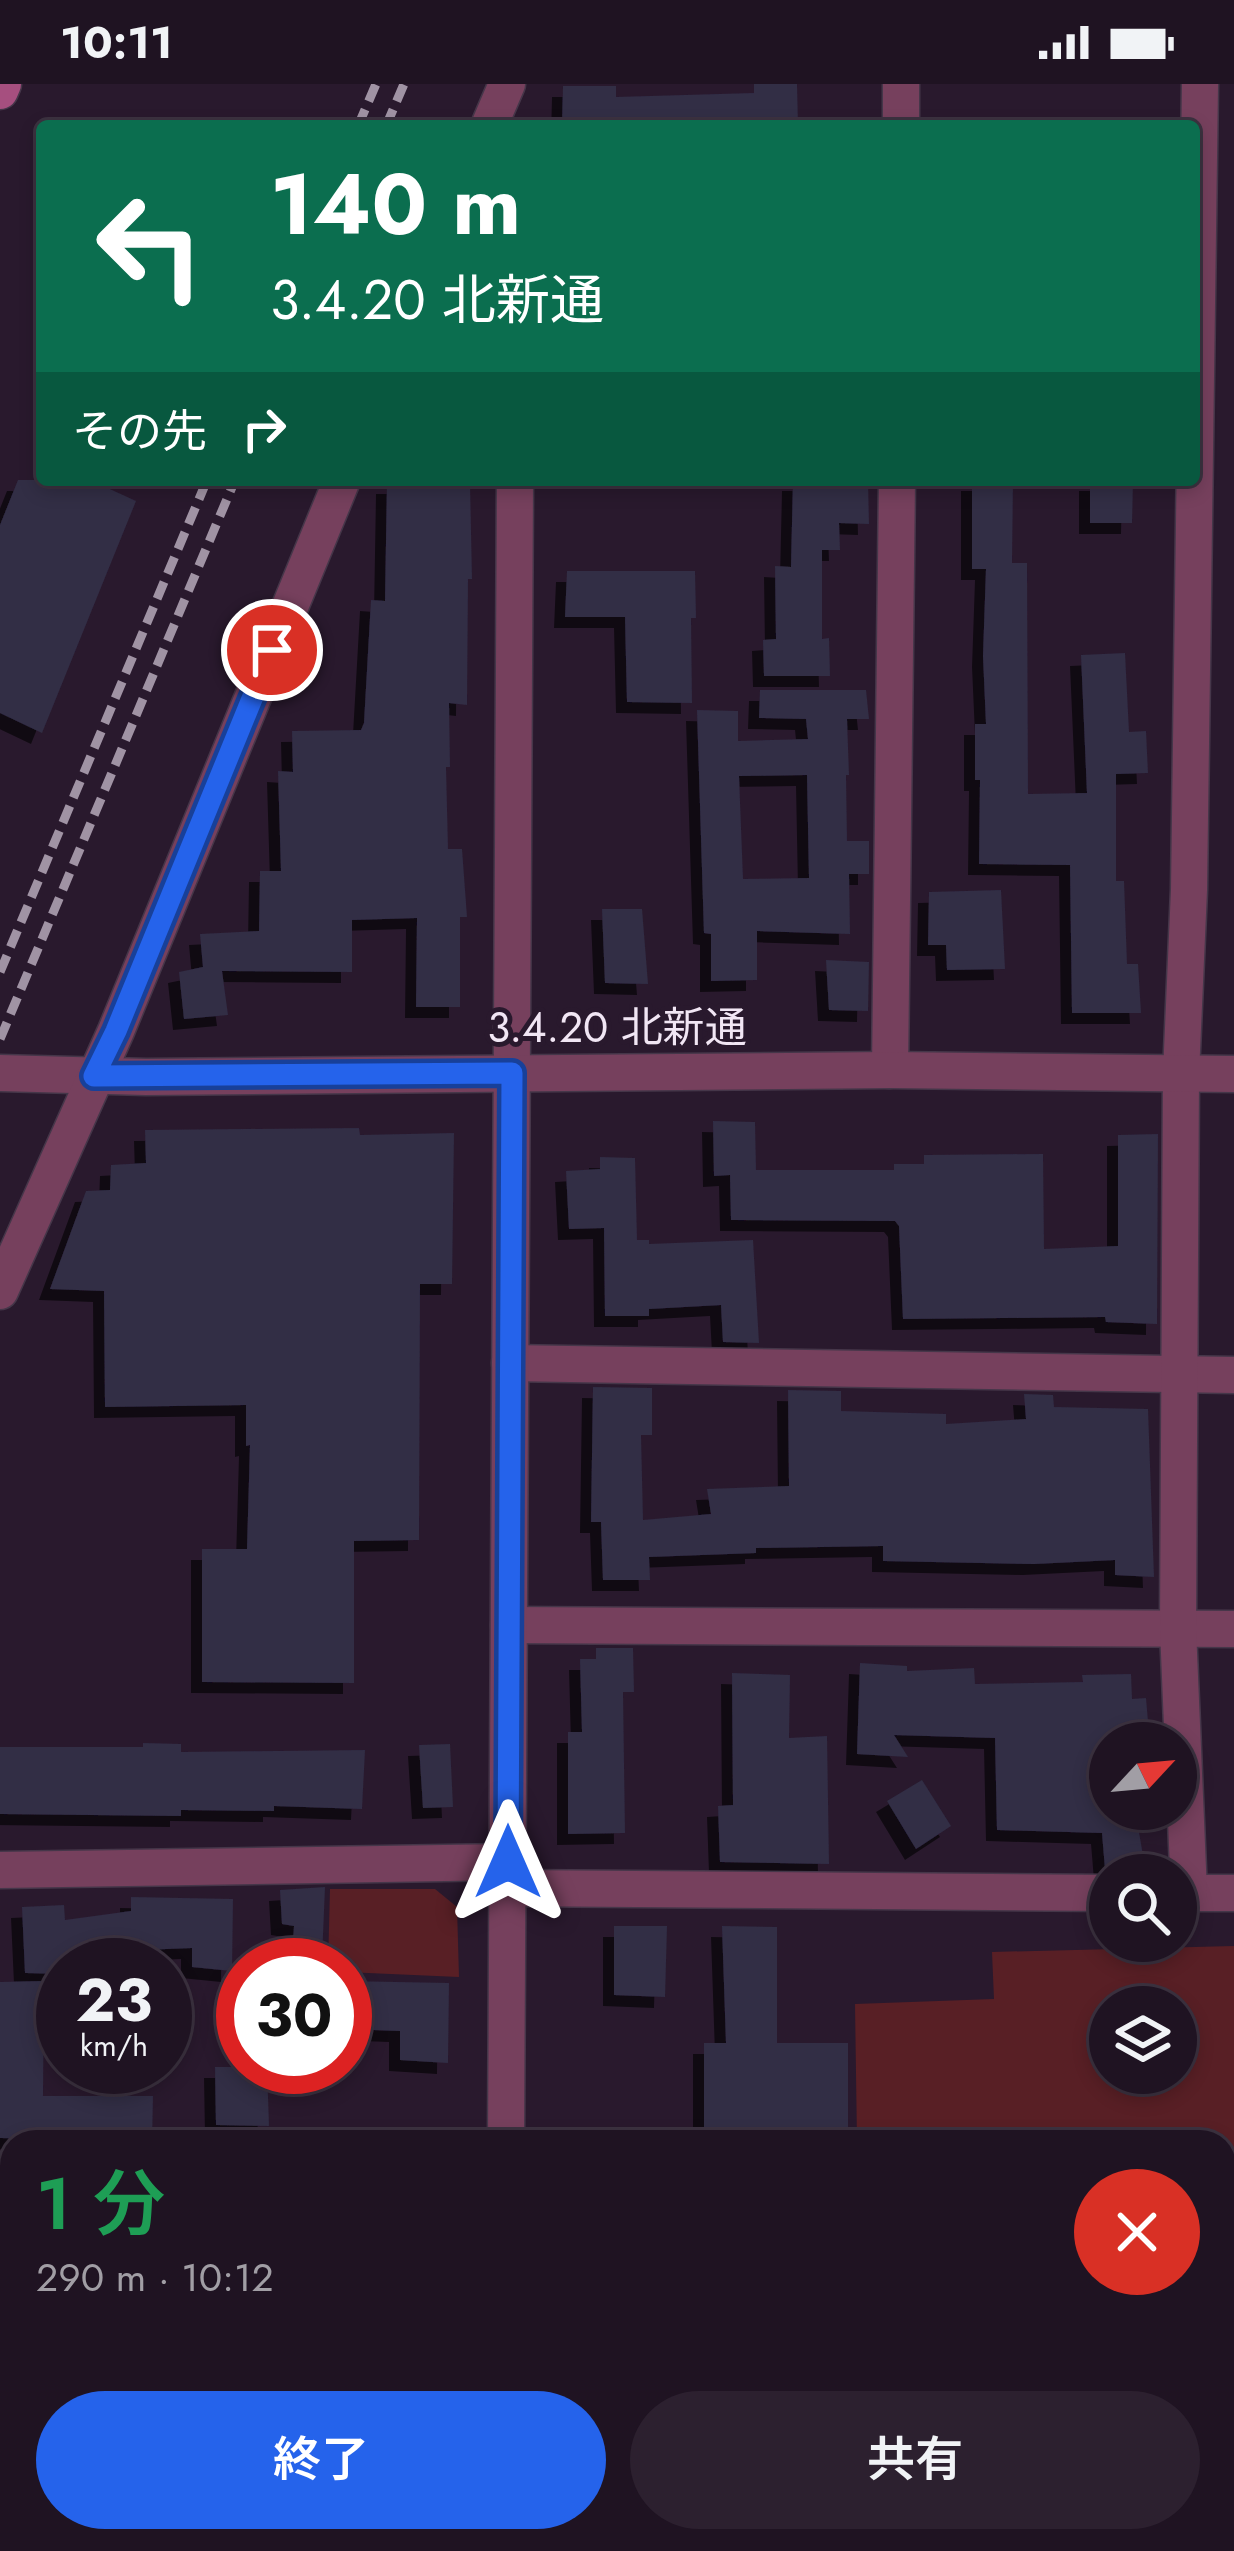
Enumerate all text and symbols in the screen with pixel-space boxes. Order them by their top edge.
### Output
text: 10:11 [60,10,173,75]
text: 140 m [270,144,521,266]
icon: left [72,168,228,324]
text: 3.4.20 北新通 [270,261,604,339]
icon: right [231,396,297,462]
text: その先 [72,399,207,464]
pin [221,599,323,701]
icon: arrive [239,617,305,683]
street label: 3.4.20 北新通 [487,997,747,1058]
north arrow [1089,1722,1197,1830]
map controls [1089,1722,1197,2094]
position arrow [445,1799,571,1925]
button: search [1089,1854,1197,1962]
speed limit sign: 30 [216,1938,372,2094]
text: 23 [76,1957,152,2044]
button: layers [1089,1986,1197,2094]
text: km/h [80,2024,148,2067]
text: 1 分 [36,2152,165,2256]
button: close [1074,2169,1200,2295]
text: 290 m · 10:12 [36,2249,274,2306]
button: 終了 [36,2391,606,2529]
button: 共有 [630,2391,1200,2529]

